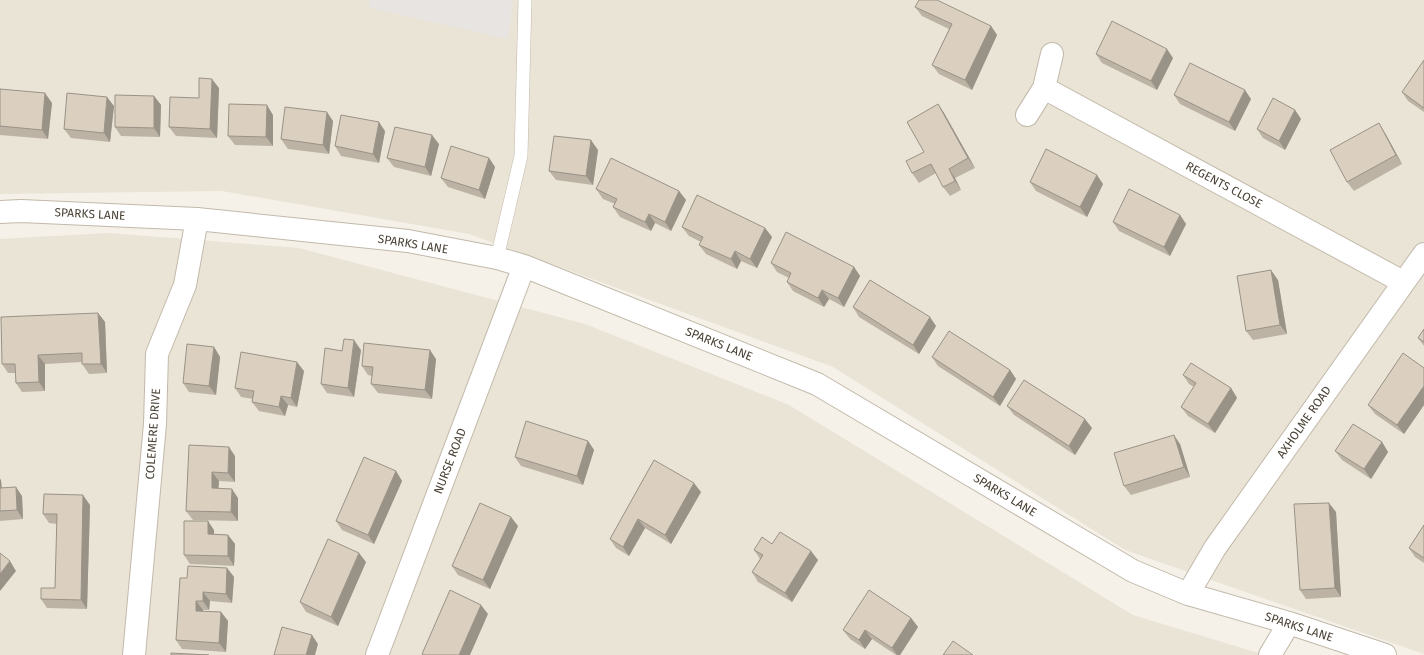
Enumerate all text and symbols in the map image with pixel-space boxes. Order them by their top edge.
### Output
street label: REGENTS CLOSE [1183,159,1265,211]
street label: SPARKS LANE [54,205,126,223]
street label: SPARKS LANE [377,232,449,256]
street label: SPARKS LANE [683,324,755,364]
street label: AXHOLME ROAD [1274,383,1334,461]
street label: COLEMERE DRIVE [143,388,163,480]
street label: NURSE ROAD [431,426,469,496]
street label: SPARKS LANE [971,471,1039,519]
street label: SPARKS LANE [1263,609,1335,645]

